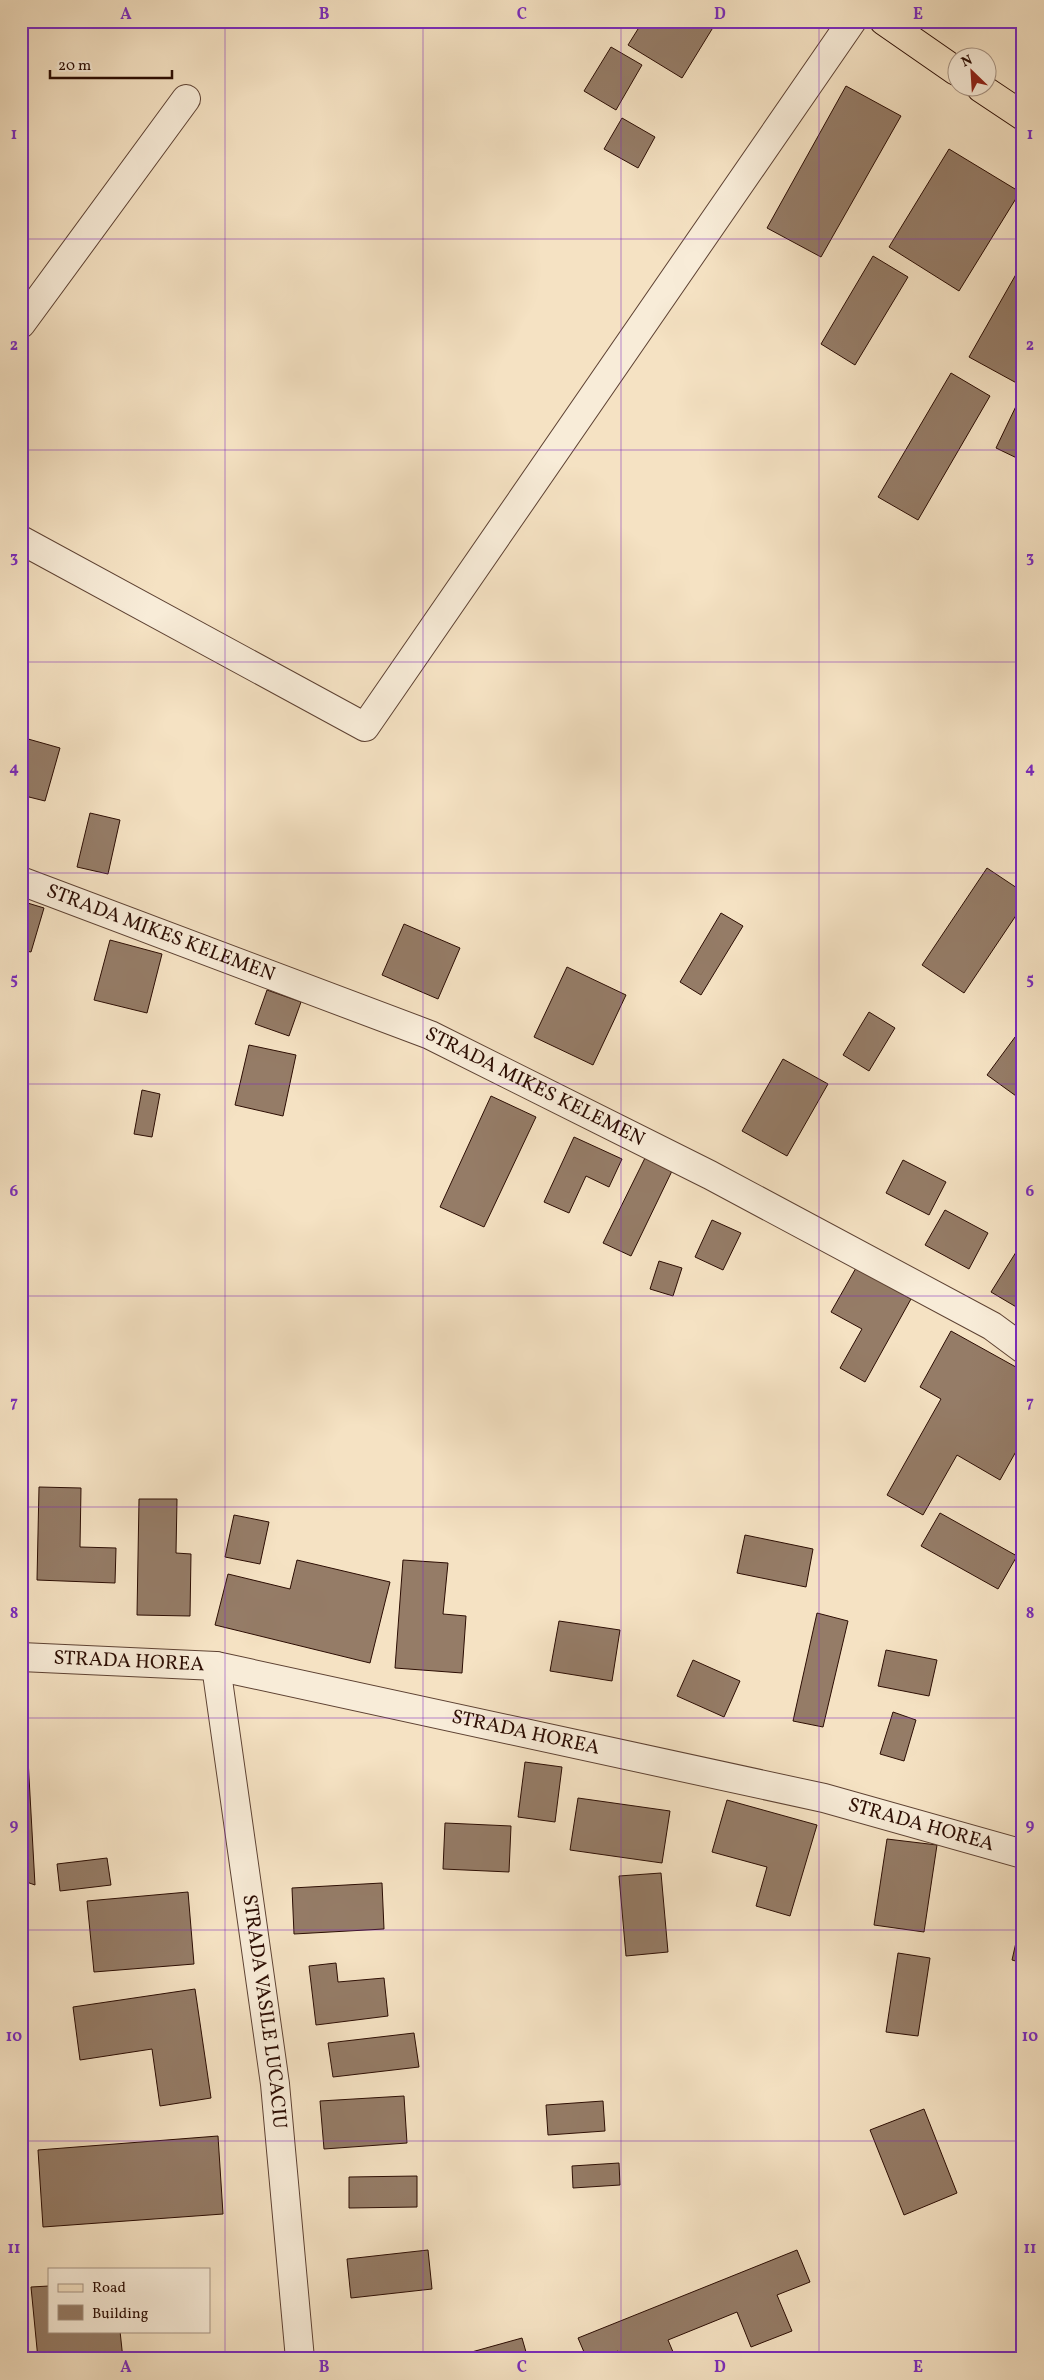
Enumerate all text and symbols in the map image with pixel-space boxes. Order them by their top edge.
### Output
text: A [120,4,132,26]
text: B [319,4,330,26]
text: C [517,4,527,26]
text: D [714,4,726,26]
text: E [913,4,923,26]
scale bar [50,48,172,80]
north arrow [946,48,996,98]
text: N [959,51,976,72]
text: 20 m [58,56,91,77]
text: 1 [11,124,17,146]
text: 1 [1027,124,1033,146]
text: 2 [10,335,18,357]
text: 2 [1026,335,1034,357]
text: 3 [10,547,18,569]
text: 3 [1026,547,1034,569]
text: 4 [9,758,19,780]
text: 4 [1025,758,1035,780]
street label: STRADA MIKES KELEMEN [42,878,279,989]
text: 5 [10,969,18,991]
text: 5 [1026,969,1034,991]
street label: STRADA MIKES KELEMEN [420,1021,649,1154]
text: 6 [10,1181,19,1203]
text: 6 [1026,1181,1035,1203]
text: 7 [10,1392,18,1414]
text: 7 [1026,1392,1034,1414]
text: 8 [10,1603,18,1625]
text: 8 [1026,1603,1034,1625]
street label: STRADA HOREA [53,1645,205,1679]
street label: STRADA HOREA [449,1704,602,1763]
street label: STRADA HOREA [844,1791,997,1859]
text: 9 [10,1815,19,1837]
text: 9 [1026,1815,1035,1837]
street label: STRADA VASILE LUCACIU [234,1893,293,2130]
text: 10 [6,2026,22,2048]
text: 10 [1022,2026,1038,2048]
text: 11 [8,2238,20,2260]
text: 11 [1024,2238,1036,2260]
legend [48,2268,210,2332]
text: Road [92,2278,126,2299]
text: Building [92,2304,149,2325]
text: A [120,2357,132,2379]
text: B [319,2357,330,2379]
text: C [517,2357,527,2379]
text: D [714,2357,726,2379]
text: E [913,2357,923,2379]

